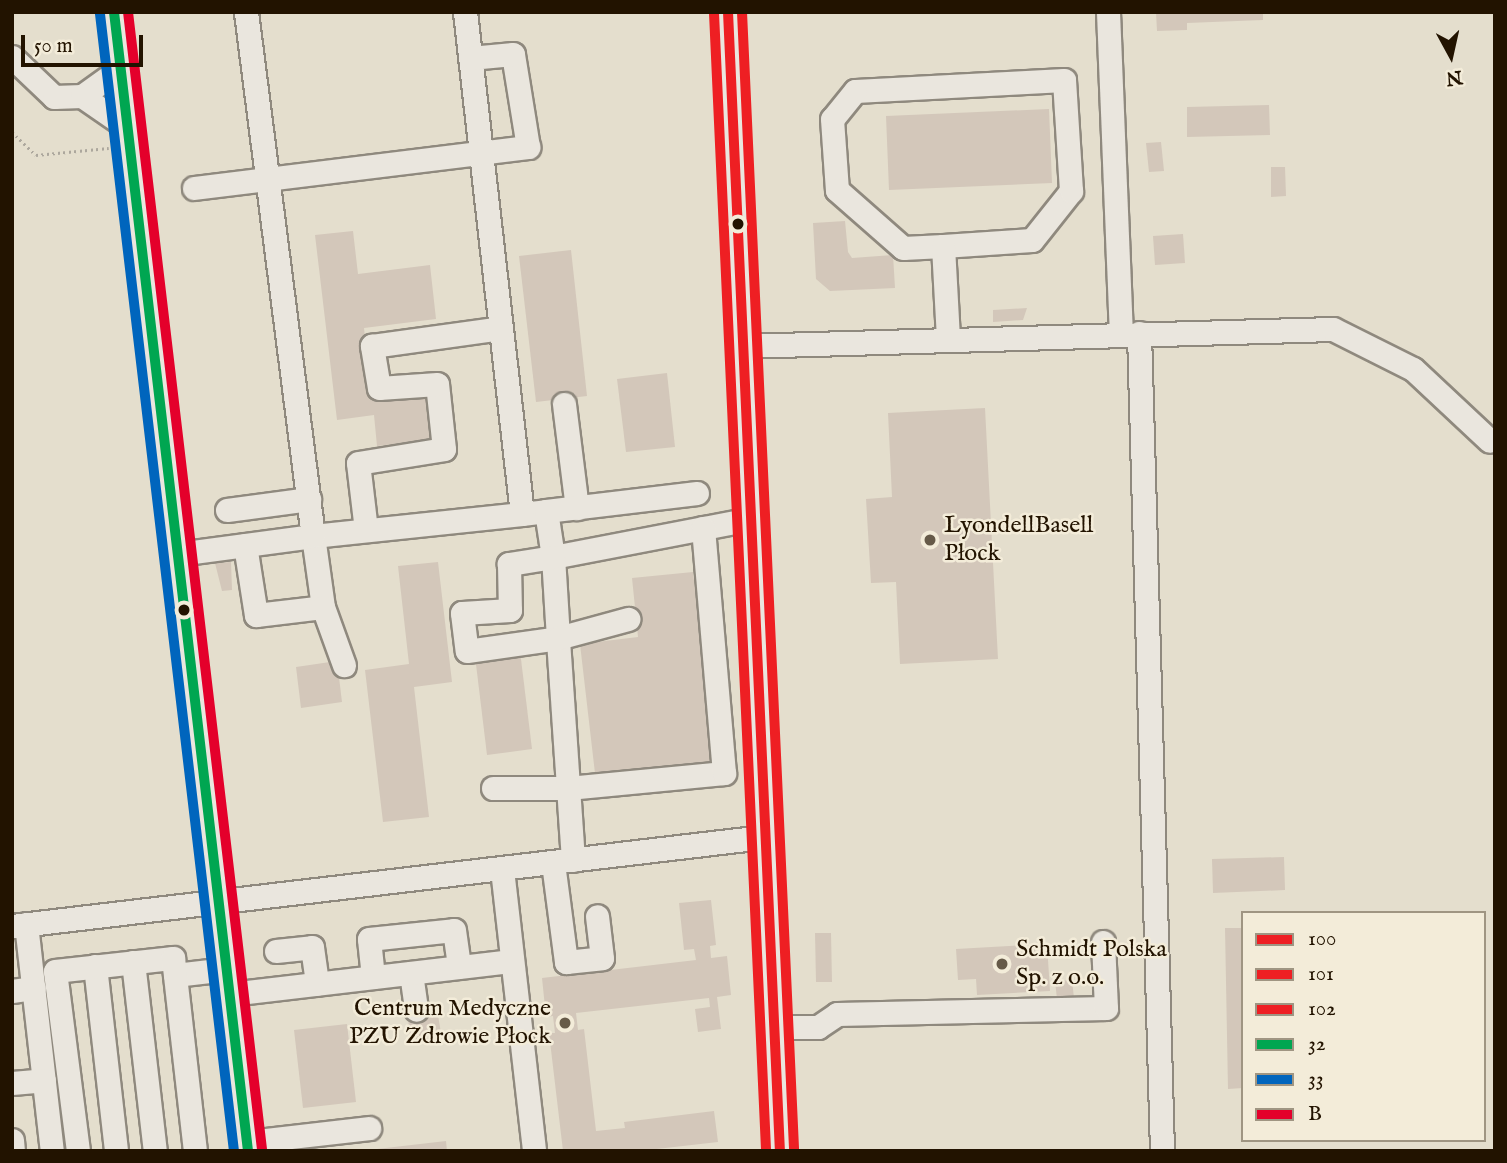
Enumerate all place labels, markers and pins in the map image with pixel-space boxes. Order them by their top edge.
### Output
unlabelled marker [731,217,745,231]
place label: LyondellBasell Płock [944,512,1093,568]
marker: LyondellBasell Płock [922,532,938,548]
unlabelled marker [177,603,191,617]
place label: Schmidt Polska Sp. z o.o. [1016,936,1167,992]
marker: Schmidt Polska Sp. z o.o. [994,956,1010,972]
place label: Centrum Medyczne PZU Zdrowie Płock [349,995,551,1051]
marker: Centrum Medyczne PZU Zdrowie Płock [557,1015,573,1031]

